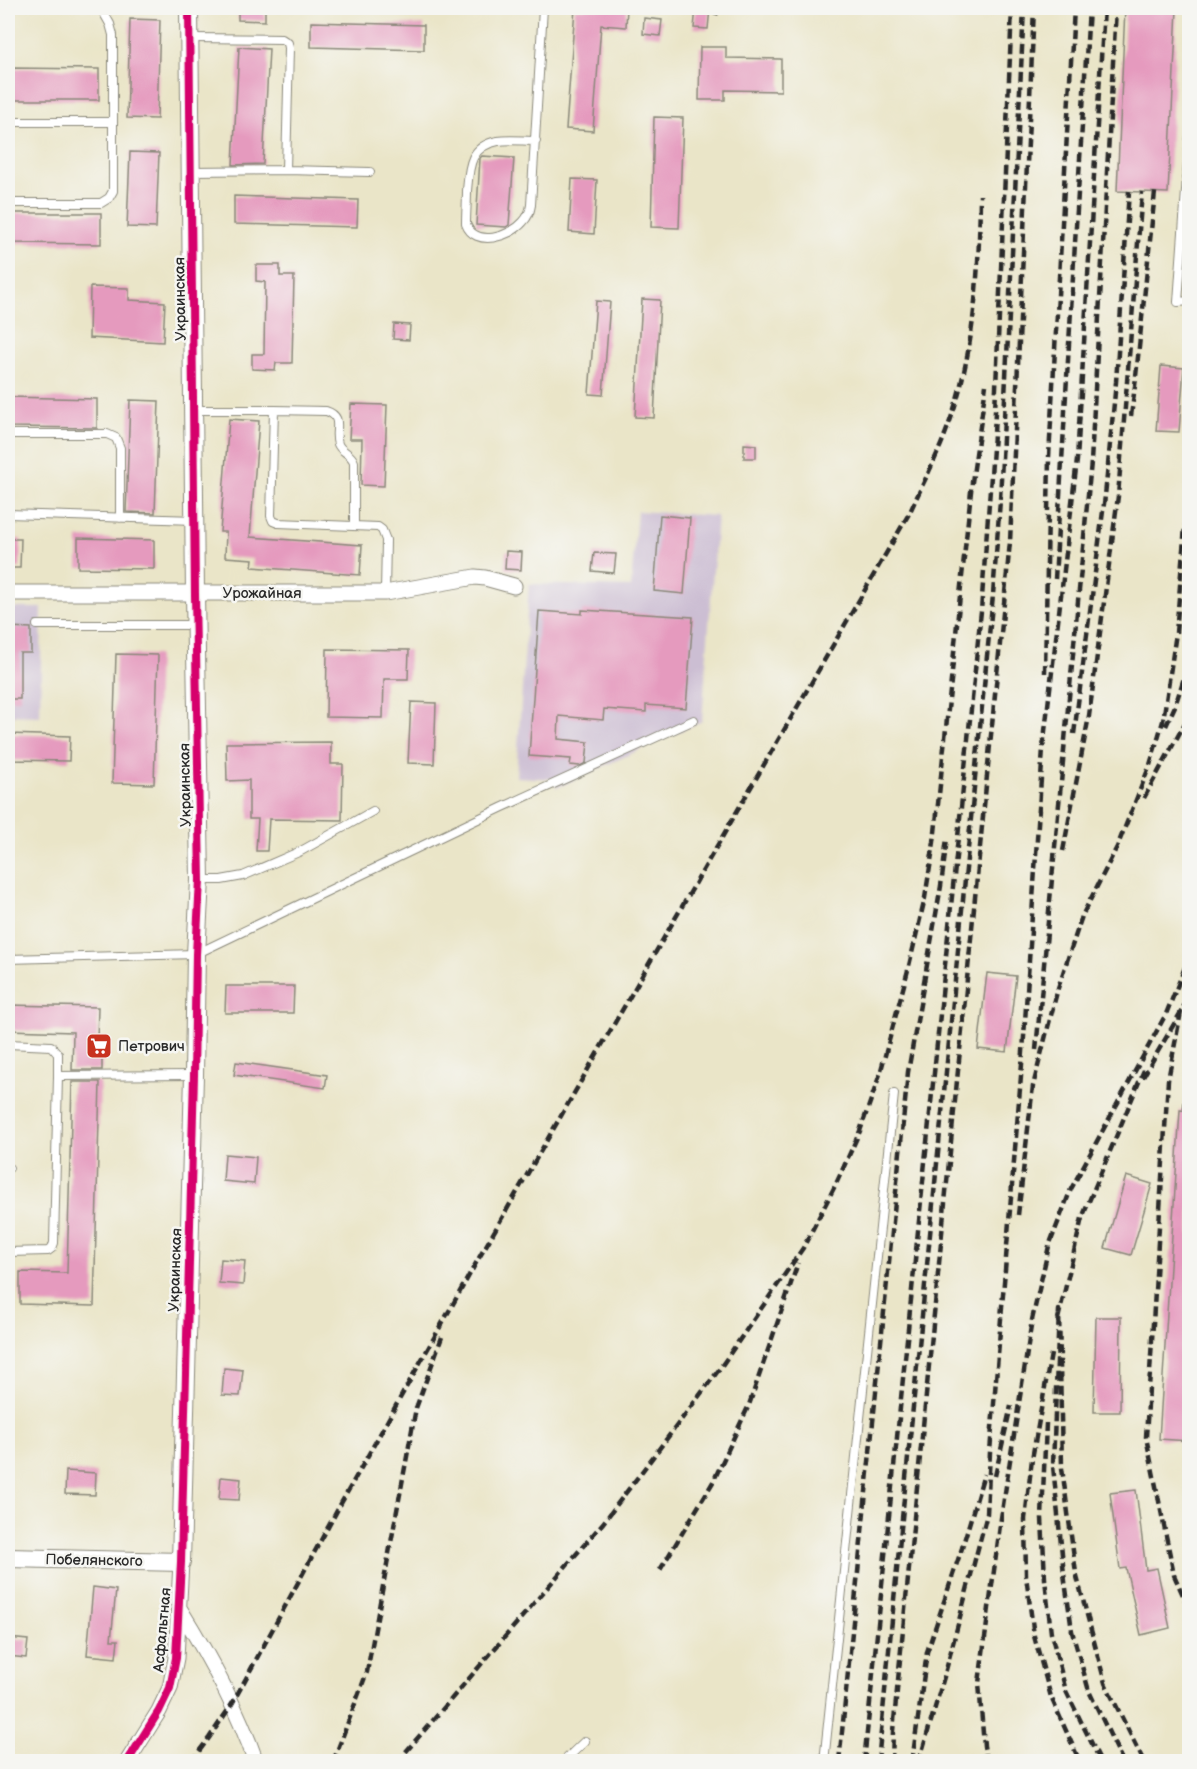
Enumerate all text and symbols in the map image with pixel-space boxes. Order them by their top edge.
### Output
street label: Украинская [170,257,191,341]
street label: Урожайная [222,584,302,603]
street label: Украинская [175,743,196,827]
supermarket icon: Петрович [84,1031,114,1061]
place label: Петрович [118,1037,185,1056]
street label: Украинская [165,1228,186,1312]
street label: Побелянского [45,1550,143,1571]
street label: Асфальтная [149,1587,176,1674]

